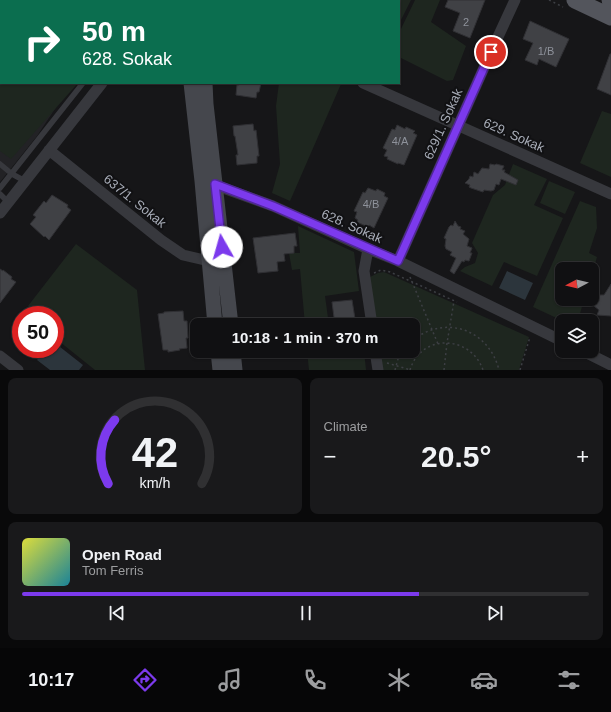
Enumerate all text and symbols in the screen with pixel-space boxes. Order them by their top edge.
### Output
icon: right [16,16,68,68]
text: 50 m [82,16,146,47]
house number: 2 [463,16,469,28]
pin [474,35,508,69]
icon: arrive [480,41,502,63]
house number: 1/B [538,45,554,57]
text: 628. Sokak [82,49,172,69]
street label: 629/1. Sokak [421,86,465,162]
street label: 629. Sokak [481,115,547,155]
house number: 4/A [392,135,409,147]
street label: 637/1. Sokak [101,171,170,231]
house number: 4/B [363,198,379,210]
street label: 628. Sokak [319,206,385,246]
position arrow [201,226,243,268]
north arrow [555,262,599,306]
map controls [555,262,599,358]
speed limit sign: 50 [12,306,64,358]
button: layers [555,314,599,358]
text: 10:18 · 1 min · 370 m [232,329,378,346]
text: Climate [324,419,368,434]
text: 42 [132,429,178,476]
text: 20.5° [421,440,491,473]
text: − [324,444,336,469]
text: + [576,444,589,469]
text: km/h [139,475,170,491]
text: Open Road [82,546,162,563]
text: Tom Ferris [82,563,143,578]
icon: previous [106,602,128,624]
icon: pause [295,602,317,624]
icon: next [484,602,506,624]
icon: directions [131,666,159,694]
icon: music [216,666,244,694]
icon: phone [301,666,329,694]
icon: climate [385,666,413,694]
icon: car [470,666,498,694]
icon: filters [555,666,583,694]
text: 10:17 [28,670,74,690]

